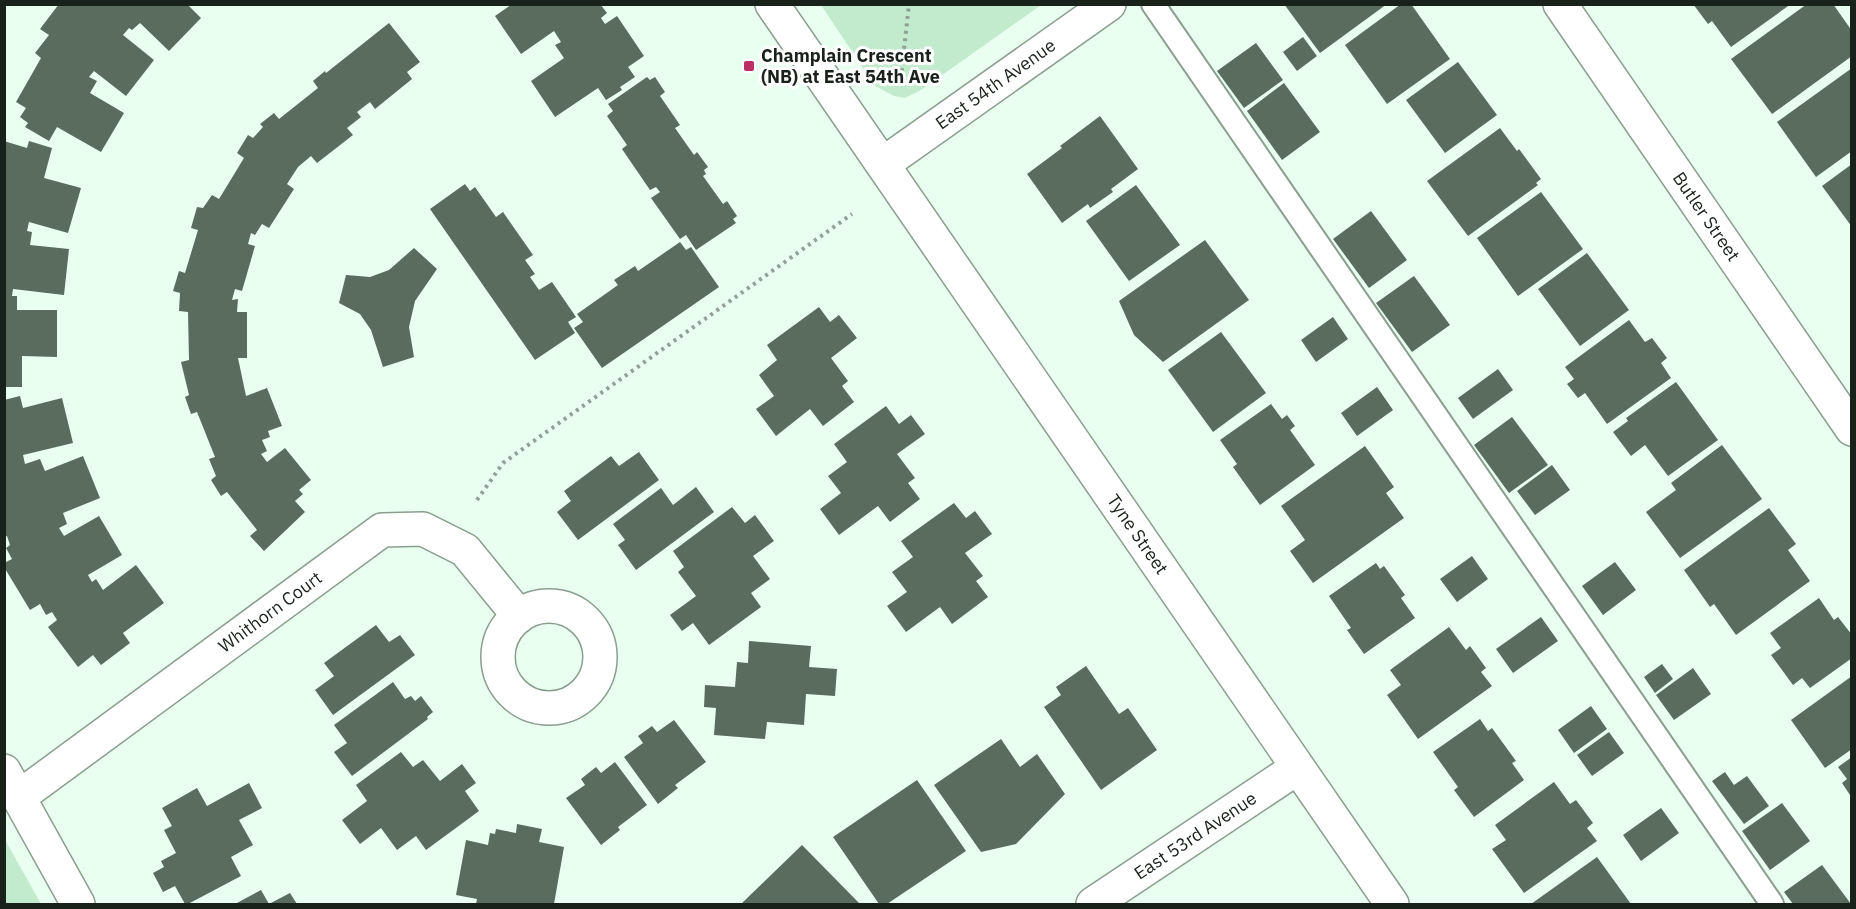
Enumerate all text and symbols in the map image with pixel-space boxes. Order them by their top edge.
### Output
street label: East 54th Avenue [931,33,1060,134]
place label: Champlain Crescent (NB) at East 54th Ave [761,44,940,88]
marker: Champlain Crescent (NB) at East 54th Ave [742,59,756,73]
street label: Butler Street [1668,167,1745,265]
street label: Tyne Street [1102,489,1173,579]
street label: Whithorn Court [214,566,326,657]
street label: East 53rd Avenue [1129,786,1261,884]

